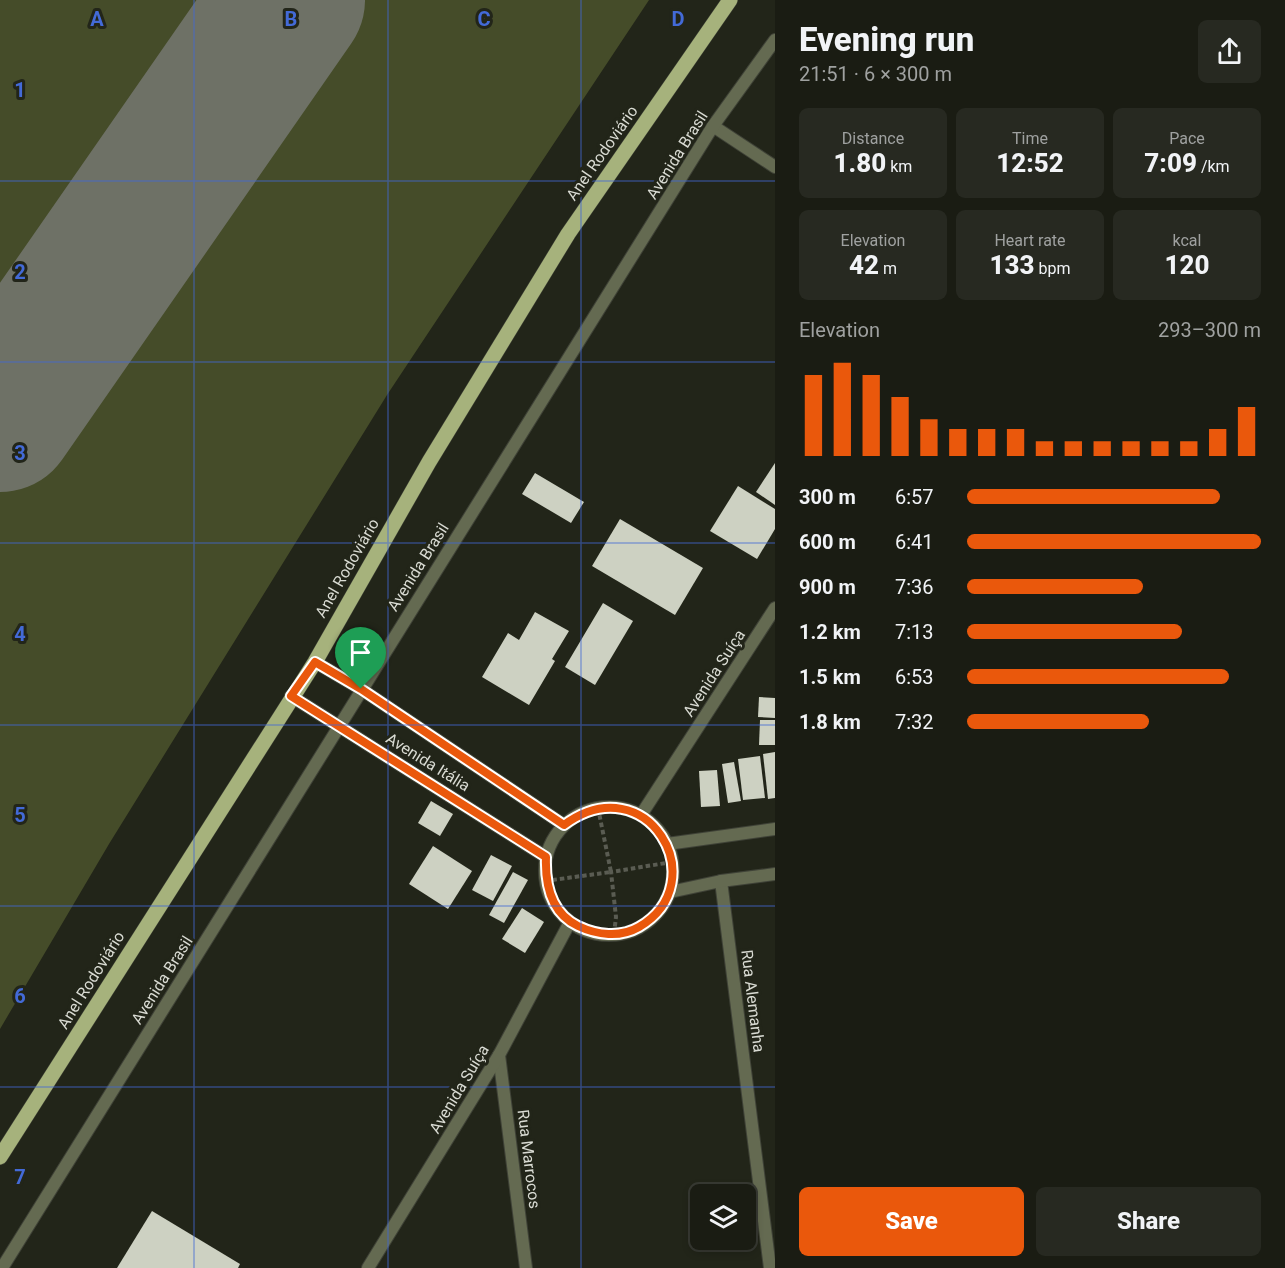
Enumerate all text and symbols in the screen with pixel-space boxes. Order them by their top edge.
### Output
text: A [90,7,104,31]
text: B [285,7,297,31]
text: C [477,7,491,31]
text: D [672,7,685,31]
text: Evening run [799,20,974,59]
button: share [1198,20,1261,83]
text: 21:51 · 6 × 300 m [799,62,952,86]
text: 1 [14,78,26,102]
street label: Anel Rodoviário [562,102,642,204]
street label: Avenida Brasil [642,107,712,203]
text: Distance [842,129,904,148]
text: Time [1012,129,1048,148]
text: Pace [1169,129,1205,148]
text: 1.80 [834,148,886,178]
text: 12:52 [996,148,1064,178]
text: 7:09 [1144,148,1197,178]
text: km [886,157,912,176]
text: /km [1197,157,1230,176]
text: Elevation [841,231,905,250]
text: Heart rate [994,231,1066,250]
text: kcal [1173,231,1201,250]
text: 42 [849,250,879,280]
text: 133 [990,250,1035,280]
text: 120 [1165,250,1209,280]
text: m [879,259,897,278]
text: bpm [1035,259,1070,278]
text: 2 [14,260,26,284]
text: Elevation [799,318,880,342]
text: 293–300 m [1158,318,1261,342]
text: 3 [14,441,26,465]
text: 300 m [799,485,856,509]
text: 6:57 [895,485,934,509]
street label: Anel Rodoviário [311,515,383,621]
street label: Avenida Brasil [383,519,453,615]
text: 600 m [799,530,856,554]
text: 6:41 [895,530,934,554]
text: 900 m [799,575,856,599]
text: 7:36 [895,575,934,599]
text: 1.2 km [799,620,861,644]
text: 7:13 [895,620,934,644]
text: 4 [14,622,26,646]
street label: Avenida Suíça [679,626,749,720]
pin [335,627,386,689]
icon: arrive [344,636,377,669]
text: 1.5 km [799,665,861,689]
text: 6:53 [895,665,934,689]
text: 1.8 km [799,710,861,734]
text: 7:32 [895,710,934,734]
street label: Avenida Itália [383,729,473,795]
text: 5 [14,803,26,827]
street label: Anel Rodoviário [53,928,129,1032]
street label: Avenida Brasil [127,932,197,1028]
street label: Rua Alemanha [737,949,769,1053]
text: 6 [14,984,26,1008]
street label: Avenida Suíça [425,1041,493,1137]
street label: Rua Marrocos [514,1108,544,1210]
text: 7 [14,1165,26,1189]
map controls [690,1184,756,1250]
button: layers [690,1184,756,1250]
button: Save [799,1187,1024,1256]
button: Share [1036,1187,1261,1256]

